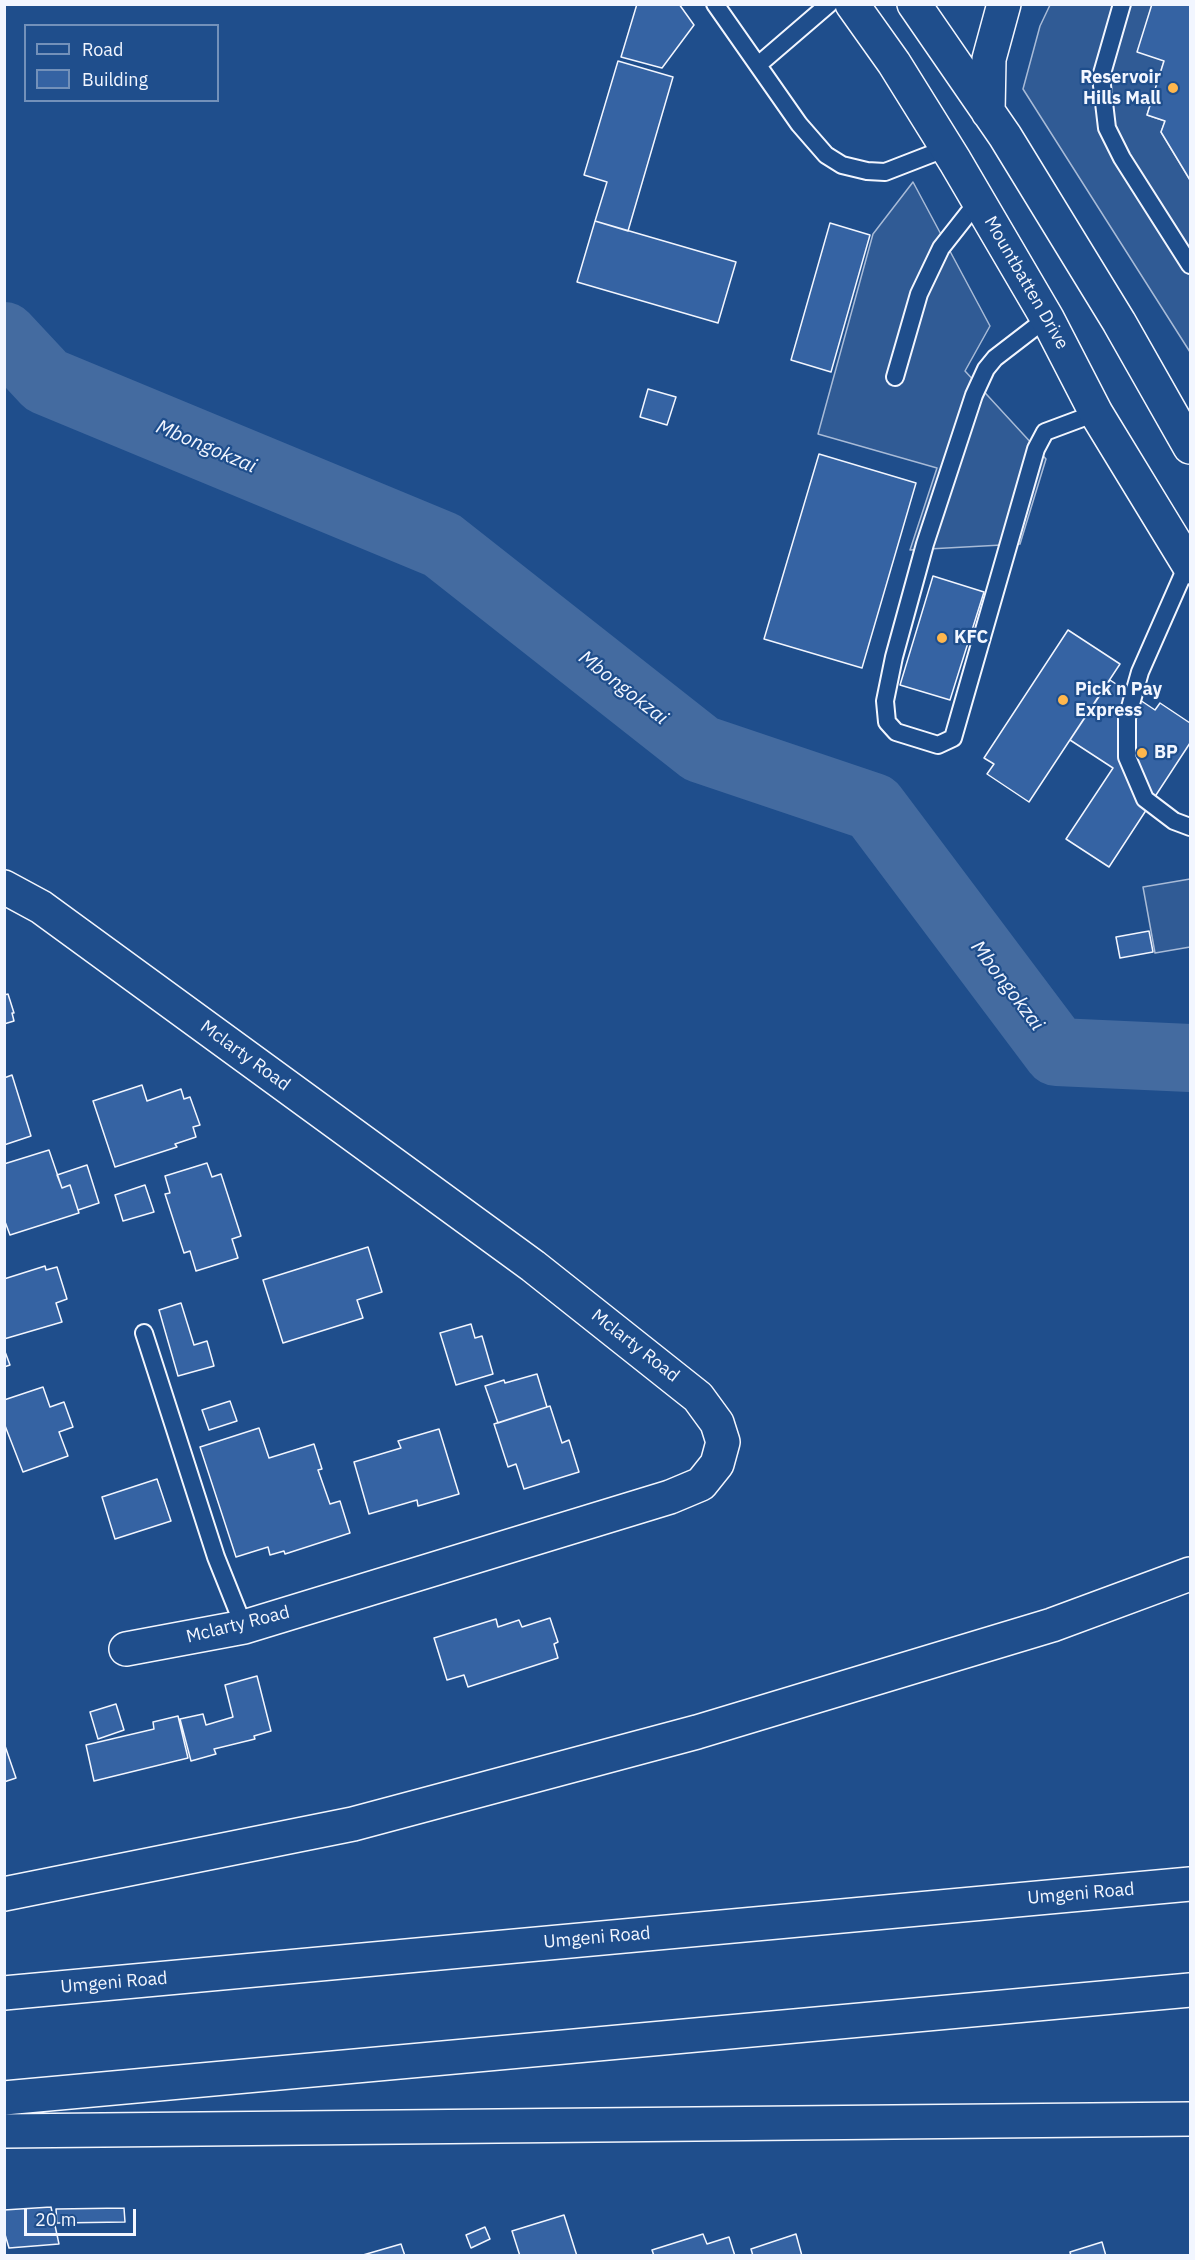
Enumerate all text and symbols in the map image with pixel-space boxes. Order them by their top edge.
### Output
legend [24,24,219,102]
text: Road [82,38,123,61]
place label: Reservoir Hills Mall [1080,67,1161,110]
text: Building [82,68,148,91]
marker: Reservoir Hills Mall [1166,81,1180,95]
street label: Mountbatten Drive [979,213,1073,353]
water label: Mbongokzai [152,415,260,479]
place label: KFC [954,627,988,649]
marker: KFC [935,631,949,645]
water label: Mbongokzai [574,646,672,730]
place label: Pick n Pay Express [1075,679,1162,722]
marker: Pick n Pay Express [1056,693,1070,707]
place label: BP [1154,742,1178,764]
marker: BP [1135,746,1149,760]
water label: Mbongokzai [965,936,1049,1036]
street label: Mclarty Road [196,1016,294,1096]
street label: Mclarty Road [587,1305,683,1387]
street label: Mclarty Road [184,1602,292,1648]
street label: Umgeni Road [1026,1879,1136,1909]
street label: Umgeni Road [542,1923,652,1953]
street label: Umgeni Road [59,1968,169,1998]
scale bar [27,2197,140,2235]
text: 20 m [35,2208,77,2231]

